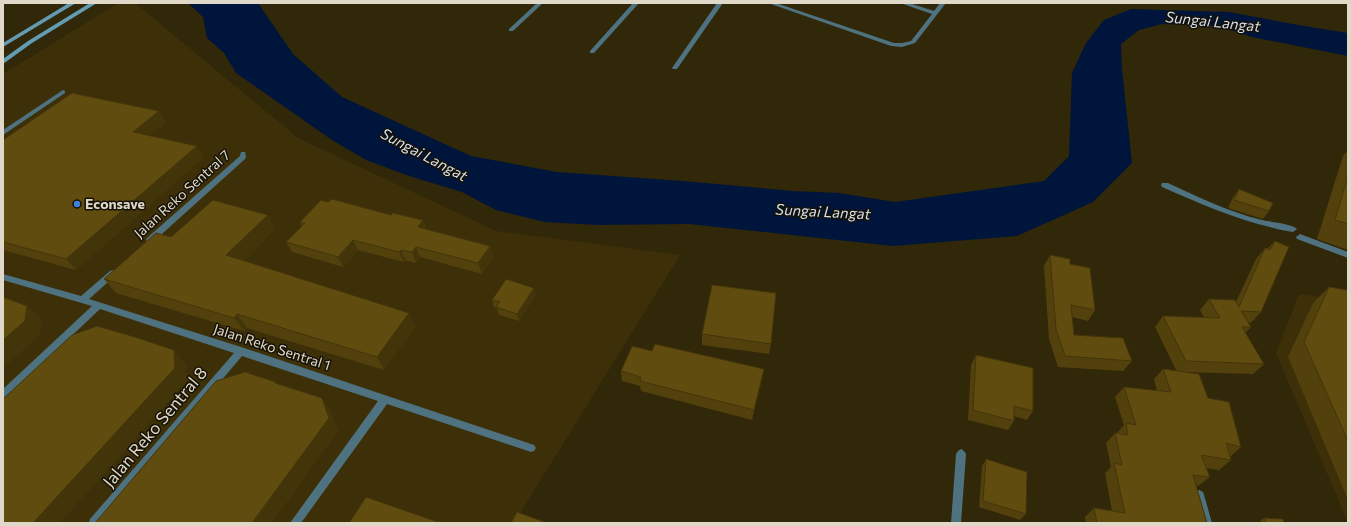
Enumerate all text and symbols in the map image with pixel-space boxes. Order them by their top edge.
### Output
water label: Sungai Langat [1165,7,1262,35]
water label: Sungai Langat [378,124,472,185]
street label: Jalan Reko Sentral 7 [130,146,233,241]
place label: Econsave [85,195,145,212]
marker: Econsave [72,199,82,209]
water label: Sungai Langat [775,200,872,223]
street label: Jalan Reko Sentral 1 [212,320,333,373]
street label: Jalan Reko Sentral 8 [98,362,211,491]

